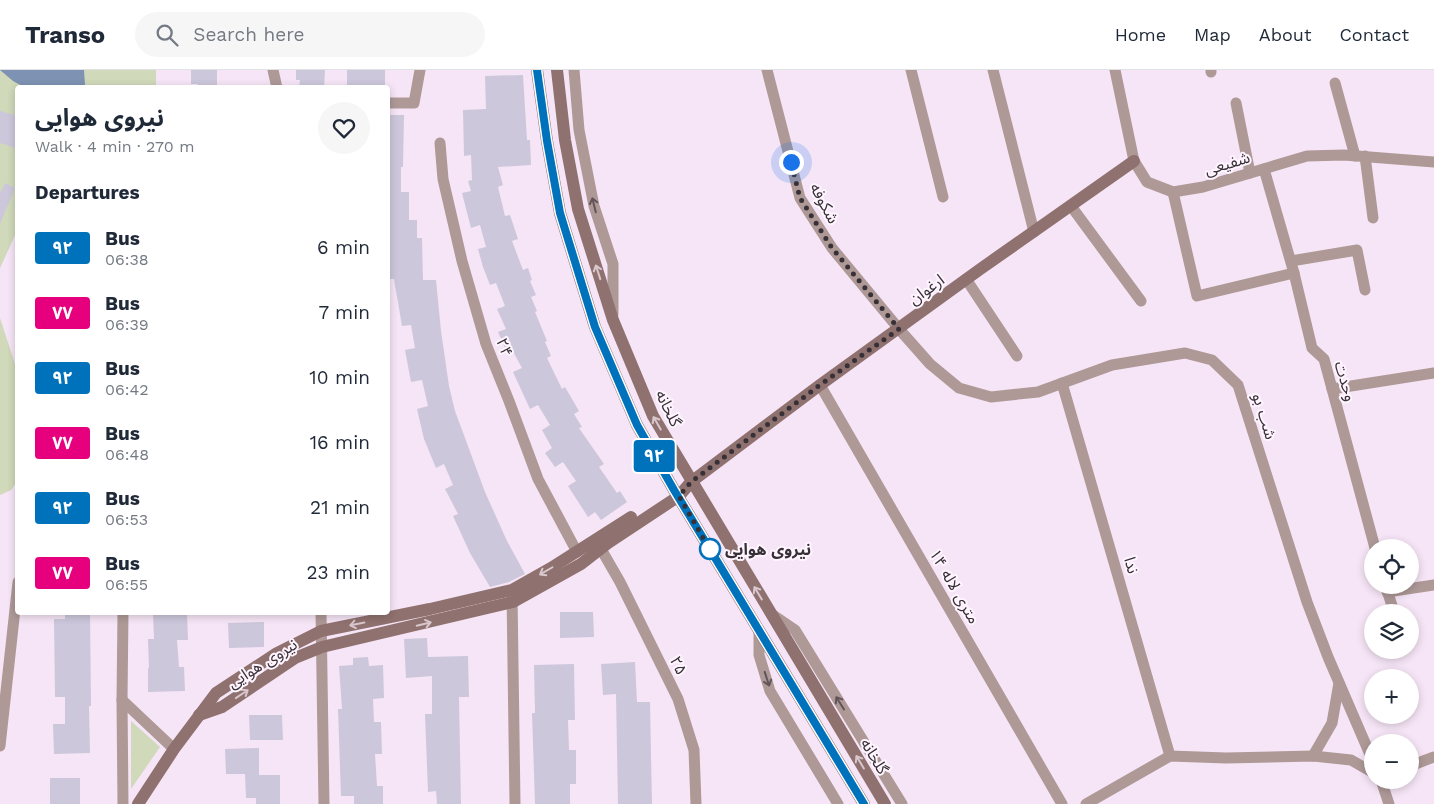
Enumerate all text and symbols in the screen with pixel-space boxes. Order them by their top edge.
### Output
search box [135,12,485,57]
text: Transo [25,21,105,49]
icon: search [153,21,181,49]
text: Search here [193,23,305,46]
text: Home [1115,24,1166,45]
text: Map [1194,24,1231,45]
text: About [1259,24,1311,45]
text: Contact [1339,24,1409,45]
button: heart [318,102,370,154]
text: نیروی هوایی [35,104,164,132]
text: Walk · 4 min · 270 m [35,137,194,156]
street label: شفیعی [1202,148,1252,179]
your location [779,150,804,175]
street label: شکوفه [806,180,843,227]
text: Departures [35,181,140,204]
one-way arrow [589,197,598,213]
text: Bus [105,227,140,250]
text: 6 min [317,236,370,259]
text: ۹۲ [52,237,73,258]
text: 06:38 [105,250,149,269]
one-way arrow [593,265,602,280]
street label: ارغوان [905,270,948,309]
text: Bus [105,292,140,315]
text: 7 min [319,301,370,324]
text: ۷۷ [52,302,73,323]
text: 06:39 [105,315,149,334]
street label: ۲۴ [492,335,517,359]
text: Bus [105,357,140,380]
street label: وحدت [1331,359,1360,403]
text: 10 min [309,366,370,389]
text: ۹۲ [52,367,73,388]
text: 06:42 [105,380,149,399]
street label: گلخانه [652,387,686,430]
street label: شب بو [1249,391,1281,442]
one-way arrow [652,416,662,431]
text: Bus [105,422,140,445]
text: 16 min [310,431,370,454]
text: ۷۷ [52,432,73,453]
line badge: ۹۲ [632,440,676,472]
text: 06:48 [105,445,149,464]
text: ۹۲ [644,445,664,466]
text: Bus [105,487,140,510]
text: 21 min [310,496,370,519]
text: ۹۲ [52,497,73,518]
text: 06:53 [105,510,148,529]
marker: نیروی هوایی [699,538,721,560]
map controls [1364,539,1419,789]
button: locate [1364,539,1419,594]
place label: نیروی هوایی [725,540,811,559]
street label: ۱۴ متری لاله [926,545,984,627]
text: Bus [105,552,140,575]
street label: ندا [1120,555,1143,576]
text: 23 min [306,561,370,584]
text: ۷۷ [52,562,73,583]
one-way arrow [540,566,554,576]
text: 06:55 [105,575,148,594]
one-way arrow [752,586,762,600]
button: layers [1364,604,1419,659]
one-way arrow [350,619,366,629]
one-way arrow [415,619,431,628]
street label: نیروی هوایی [224,635,301,692]
street label: ۲۵ [666,653,691,678]
button: + [1364,669,1419,724]
one-way arrow [762,671,772,687]
one-way arrow [235,688,249,699]
one-way arrow [834,696,844,710]
button: − [1364,734,1419,789]
street label: گلخانه [857,735,893,778]
one-way arrow [854,756,864,770]

